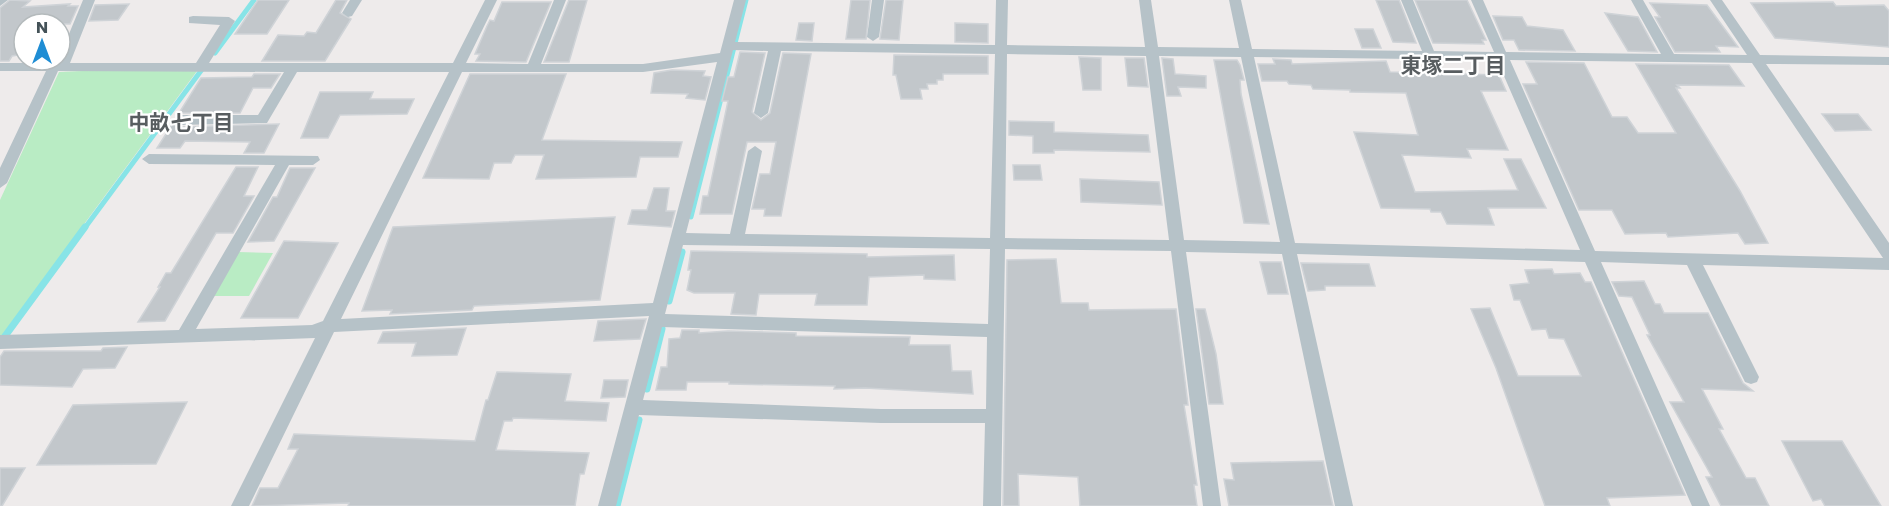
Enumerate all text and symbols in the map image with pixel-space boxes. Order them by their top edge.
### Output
north arrow [12,12,72,72]
text: N [36,16,48,39]
district label: 東塚二丁目 [1401,51,1506,80]
district label: 中畝七丁目 [129,108,234,137]

